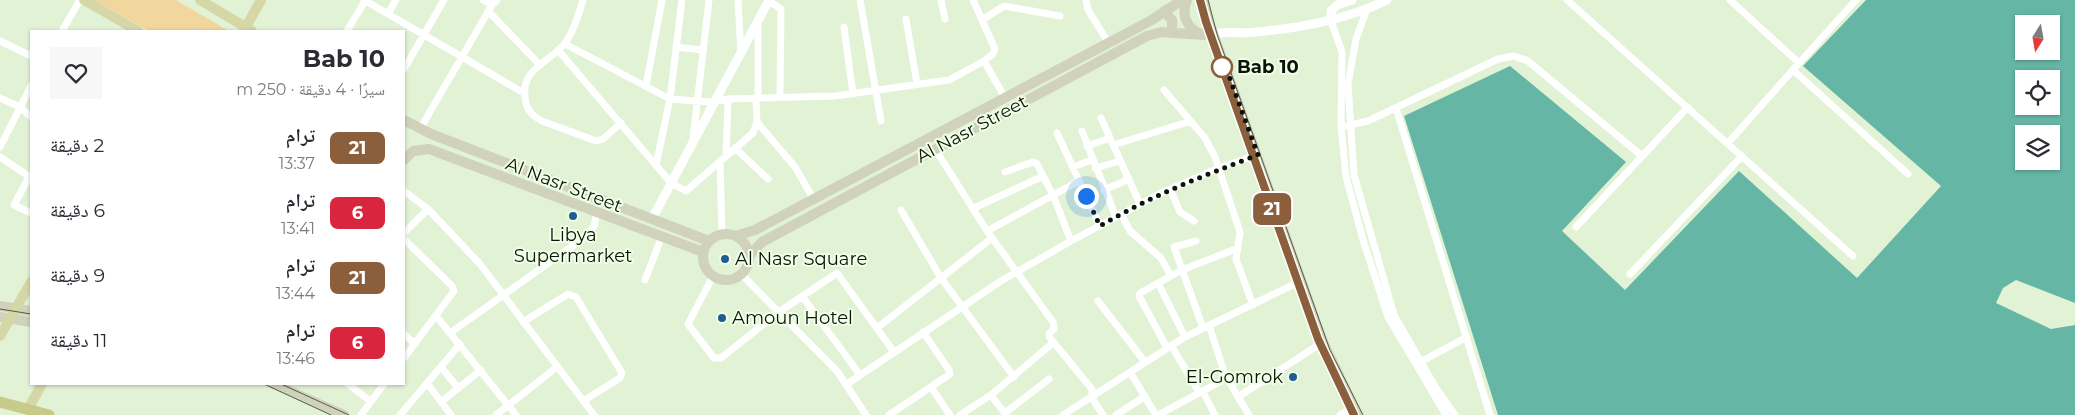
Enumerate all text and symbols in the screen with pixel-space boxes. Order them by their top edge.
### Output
north arrow [2015,15,2060,60]
map controls [2015,15,2060,170]
text: Bab 10 [303,44,385,73]
button: heart [50,47,102,99]
marker: Bab 10 [1211,56,1233,78]
place label: Bab 10 [1237,56,1299,78]
button: locate [2015,70,2060,115]
text: سيرًا · 4 دقيقة · 250 m [236,80,385,99]
street label: Al Nasr Street [913,90,1031,168]
text: ترام [286,124,315,147]
button: layers [2015,125,2060,170]
text: 2 دقيقة [50,134,104,157]
text: 21 [349,137,366,159]
street label: Al Nasr Street [503,153,625,217]
text: 13:37 [279,154,315,173]
your location [1074,184,1099,209]
text: ترام [286,189,315,212]
line badge: 21 [1250,193,1294,225]
text: 21 [1263,198,1281,220]
text: 6 دقيقة [50,199,105,222]
text: 6 [352,202,363,224]
marker: Libya Supermarket [567,210,579,222]
text: 13:41 [281,219,315,238]
place label: Libya Supermarket [514,224,632,267]
place label: Al Nasr Square [735,248,867,270]
marker: Al Nasr Square [719,253,731,265]
text: ترام [286,254,315,277]
text: 9 دقيقة [50,264,105,287]
text: 21 [349,267,366,289]
text: 13:44 [276,284,315,303]
place label: Amoun Hotel [732,307,853,329]
marker: Amoun Hotel [716,312,728,324]
text: ترام [286,319,315,342]
text: 11 دقيقة [50,329,107,352]
text: 6 [352,332,363,354]
text: 13:46 [276,349,315,368]
place label: El-Gomrok [1186,366,1283,388]
marker: El-Gomrok [1287,371,1299,383]

